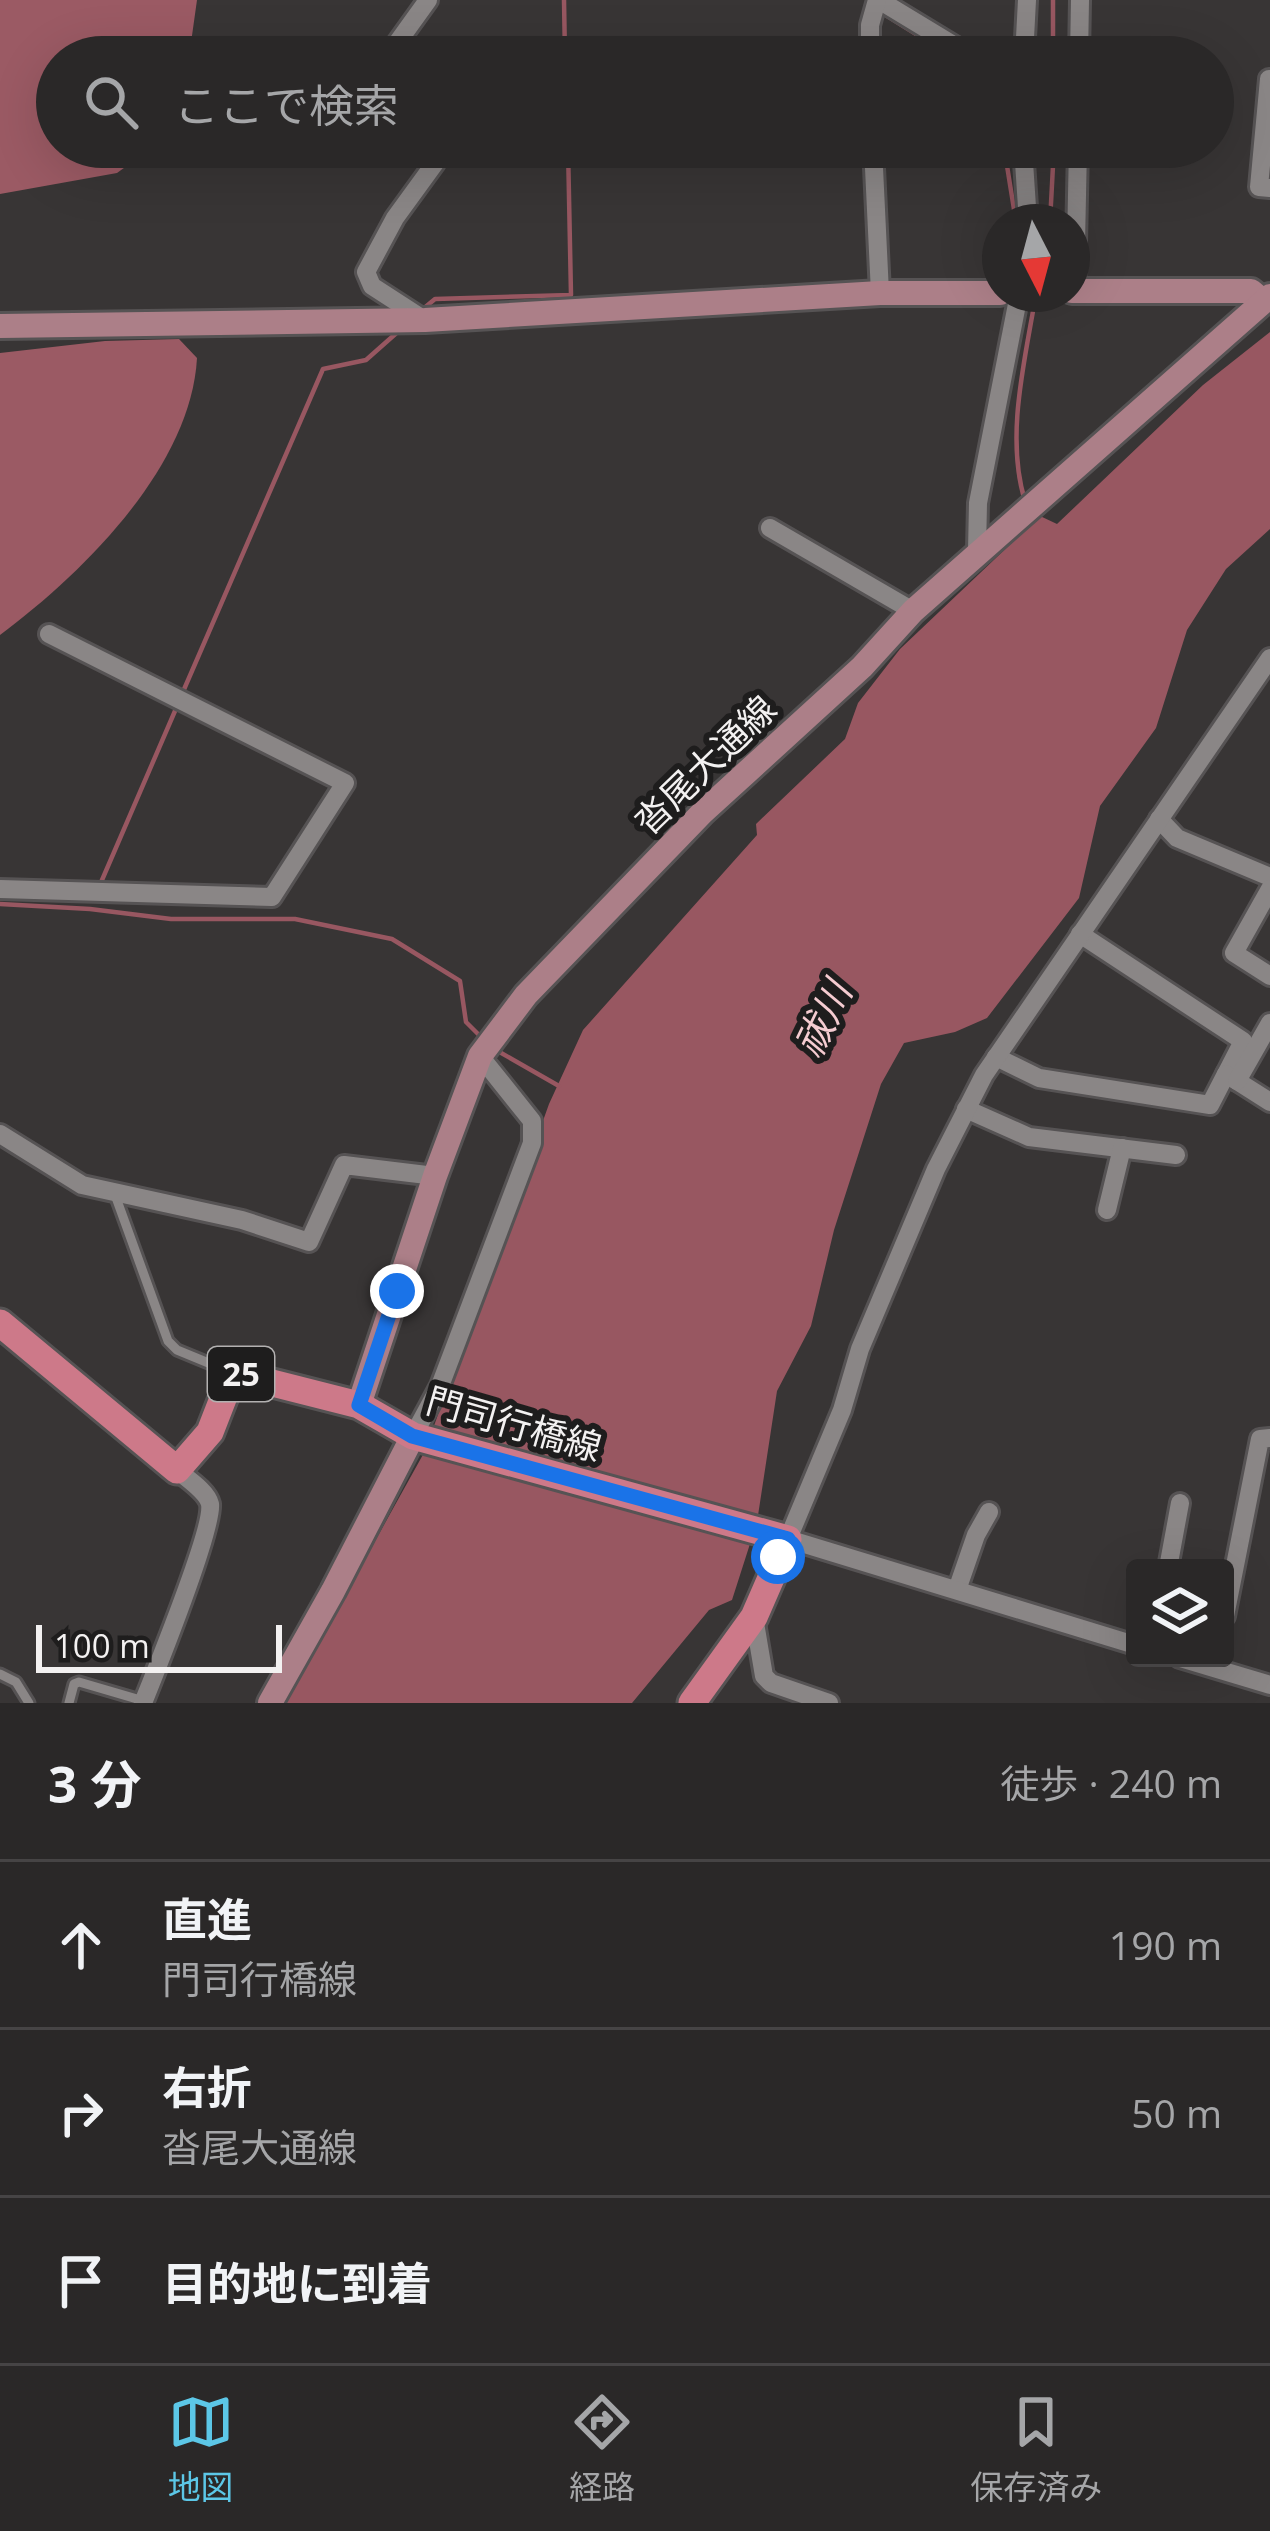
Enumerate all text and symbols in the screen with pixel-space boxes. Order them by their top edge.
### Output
search box [36,36,1234,168]
icon: search [78,69,144,135]
text: ここで検索 [174,74,399,135]
north arrow [982,204,1090,312]
street label: 沓尾大通線 [623,684,786,845]
water label: 祓川 [781,968,864,1065]
route end [370,1264,424,1318]
road number: 25 [208,1347,274,1401]
street label: 門司行橋線 [421,1375,607,1472]
route start [751,1530,805,1584]
map controls [1126,1559,1234,1667]
button: layers [1126,1559,1234,1667]
scale bar [36,1619,282,1672]
text: 100 m [54,1623,150,1668]
text: 3 分 [48,1748,141,1818]
text: 徒歩 · 240 m [1000,1756,1222,1809]
text: 直進 [162,1888,252,1949]
icon: ahead [48,1912,114,1978]
text: 190 m [1109,1918,1222,1971]
text: 門司行橋線 [162,1952,357,2005]
text: 右折 [162,2056,252,2117]
icon: right [48,2080,114,2146]
text: 50 m [1131,2086,1222,2139]
text: 沓尾大通線 [162,2120,357,2173]
icon: arrive [48,2248,114,2314]
text: 目的地に到着 [162,2252,432,2313]
tab: 地図 [168,2389,234,2509]
tab: 経路 [569,2389,635,2509]
tab: 保存済み [970,2389,1102,2509]

